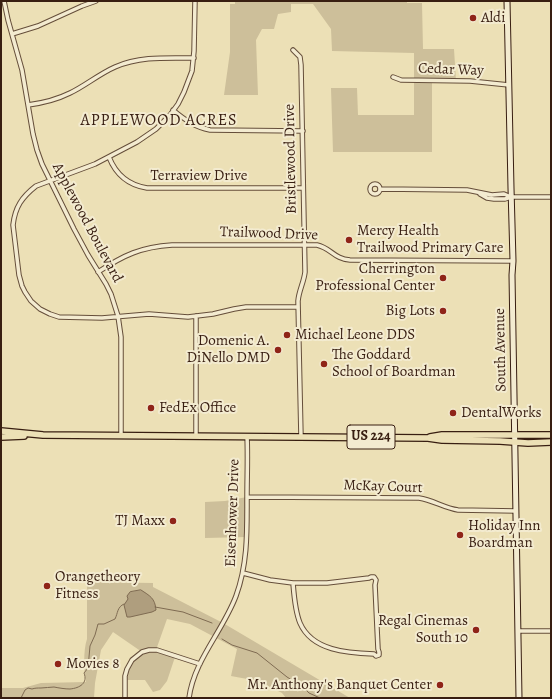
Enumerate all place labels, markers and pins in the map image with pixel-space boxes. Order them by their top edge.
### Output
place label: Aldi [481,9,505,27]
marker: Aldi [468,13,478,23]
place label: Mercy Health Trailwood Primary Care [357,222,503,257]
marker: Mercy Health Trailwood Primary Care [344,235,354,245]
place label: Cherrington Professional Center [315,260,435,295]
marker: Cherrington Professional Center [438,273,448,283]
place label: Big Lots [385,302,435,320]
marker: Big Lots [438,306,448,316]
place label: Michael Leone DDS [295,326,415,344]
marker: Michael Leone DDS [282,330,292,340]
place label: Domenic A. DiNello DMD [186,332,270,367]
marker: Domenic A. DiNello DMD [273,345,283,355]
place label: The Goddard School of Boardman [332,346,456,381]
marker: The Goddard School of Boardman [319,359,329,369]
place label: FedEx Office [159,399,236,417]
marker: FedEx Office [146,403,156,413]
place label: DentalWorks [461,404,542,422]
marker: DentalWorks [448,408,458,418]
place label: TJ Maxx [115,512,165,530]
marker: TJ Maxx [168,516,178,526]
place label: Holiday Inn Boardman [468,517,540,552]
marker: Holiday Inn Boardman [455,530,465,540]
place label: Orangetheory Fitness [55,568,140,603]
marker: Orangetheory Fitness [42,581,52,591]
place label: Regal Cinemas South 10 [378,612,468,647]
marker: Regal Cinemas South 10 [471,625,481,635]
place label: Movies 8 [66,655,120,673]
marker: Movies 8 [53,659,63,669]
place label: Mr. Anthony's Banquet Center [247,676,432,694]
marker: Mr. Anthony's Banquet Center [435,680,445,690]

